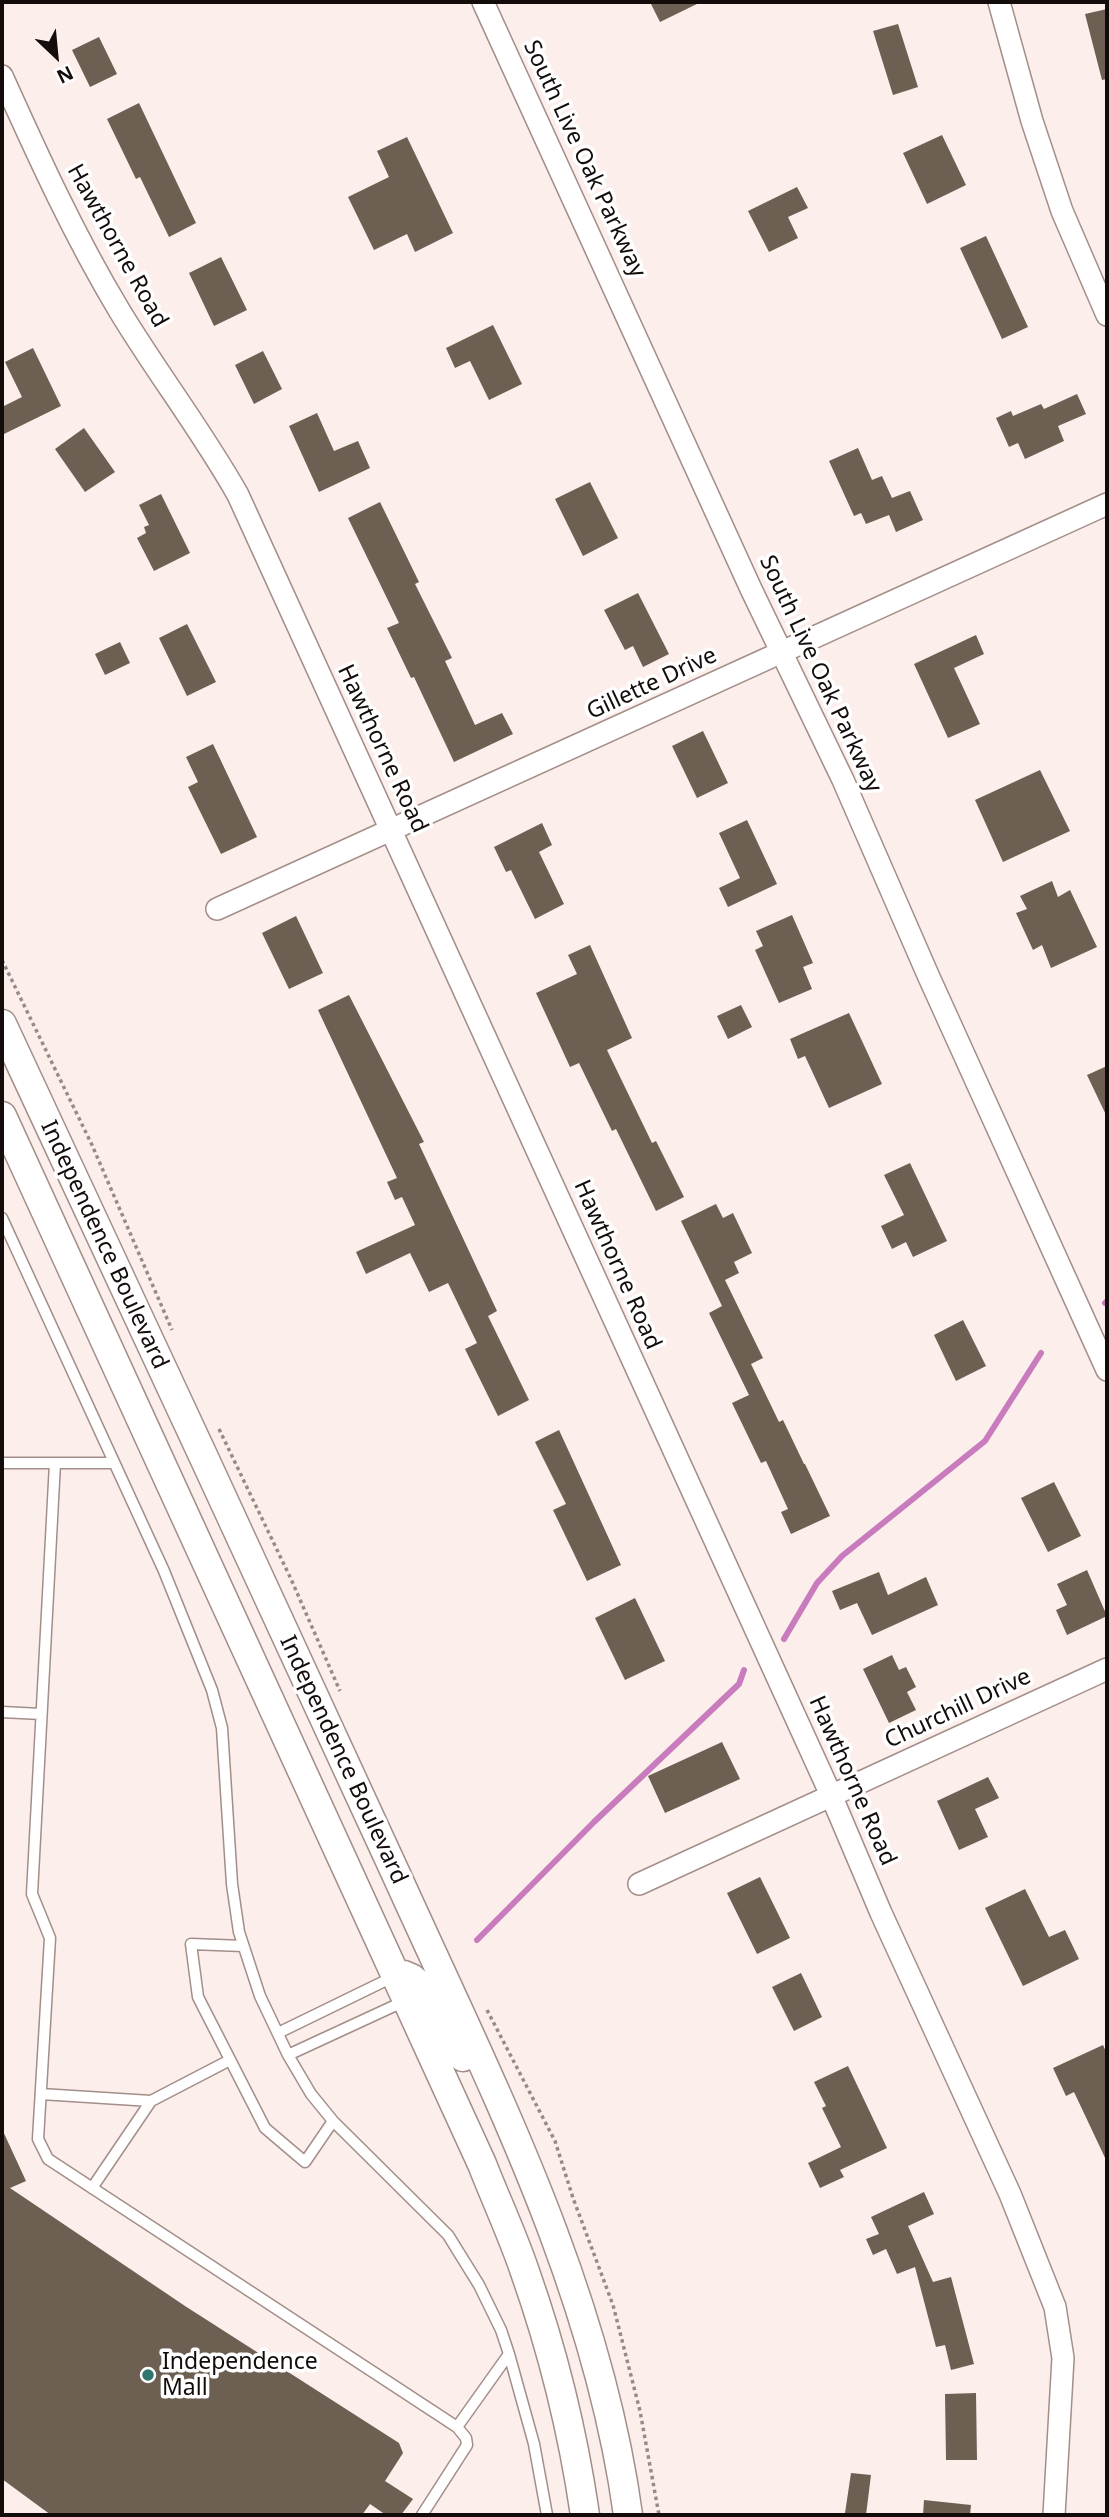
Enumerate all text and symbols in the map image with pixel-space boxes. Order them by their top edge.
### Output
north arrow [21,21,91,91]
street label: South Live Oak Parkway [517,36,651,282]
text: N [53,60,78,90]
street label: Hawthorne Road [61,160,173,332]
street label: South Live Oak Parkway [753,551,887,797]
street label: Gillette Drive [583,642,721,726]
street label: Hawthorne Road [331,661,433,837]
street label: Independence Boulevard [34,1116,174,1374]
street label: Hawthorne Road [567,1176,667,1354]
street label: Independence Boulevard [273,1631,413,1889]
street label: Churchill Drive [881,1663,1035,1755]
street label: Hawthorne Road [802,1692,902,1870]
place label: Independence Mall [162,2348,318,2402]
marker: Independence Mall [140,2367,156,2383]

